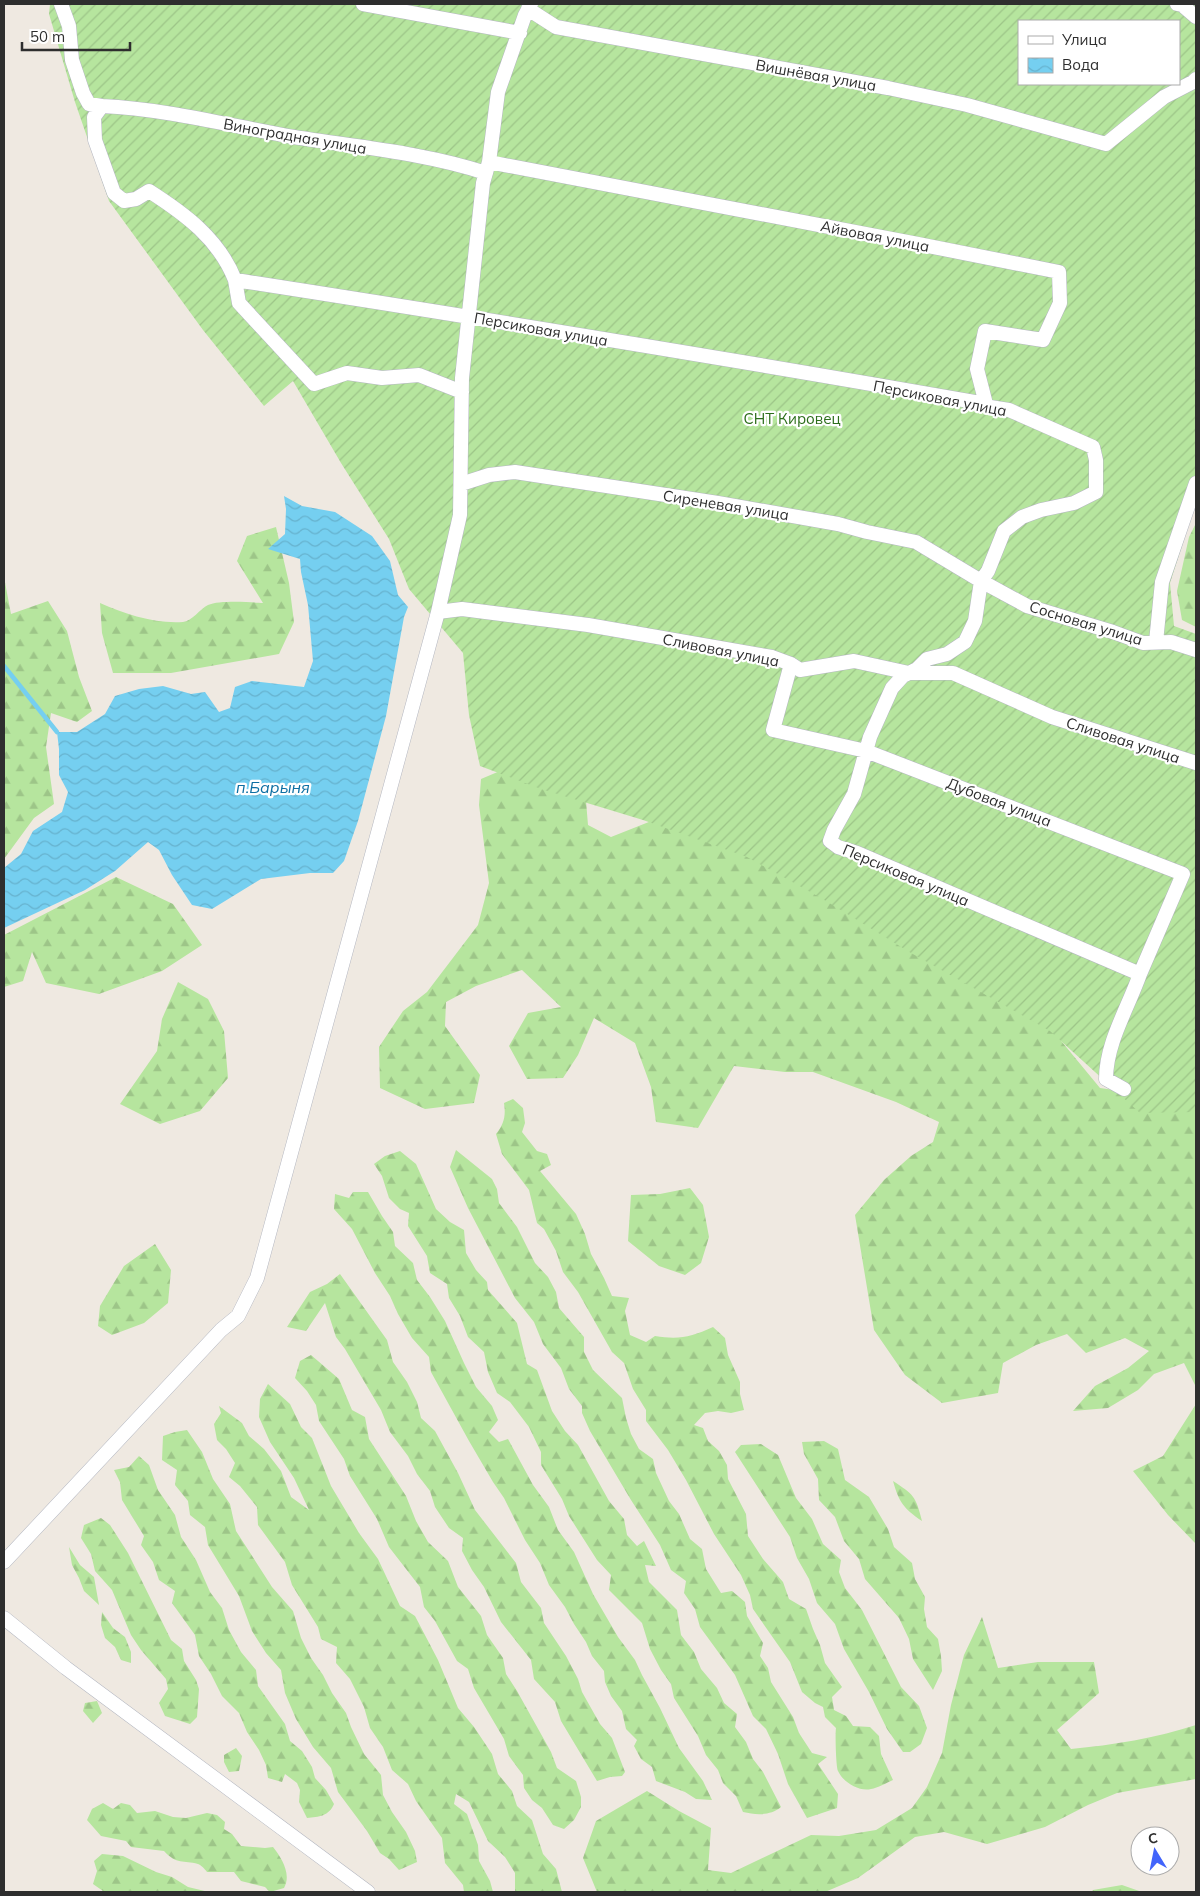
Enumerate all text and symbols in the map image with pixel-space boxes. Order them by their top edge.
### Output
scale bar [22,20,130,52]
legend [1018,20,1180,85]
text: 50 m [30,27,65,46]
text: Улица [1061,30,1107,49]
street label: Вишнёвая улица [754,55,878,95]
text: Вода [1062,55,1099,74]
street label: Виноградная улица [222,114,368,158]
street label: Айвовая улица [819,216,931,256]
street label: Персиковая улица [473,308,609,350]
street label: Персиковая улица [872,376,1008,420]
park label: СНТ Кировец [743,409,841,428]
street label: Сиреневая улица [662,486,790,524]
street label: Сосновая улица [1027,597,1145,649]
street label: Сливовая улица [661,629,781,671]
street label: Сливовая улица [1064,713,1182,767]
street label: Дубовая улица [944,773,1054,831]
water label: п.Барыня [236,777,310,797]
street label: Персиковая улица [840,840,972,910]
north arrow [1130,1826,1180,1876]
text: С [1146,1829,1159,1848]

